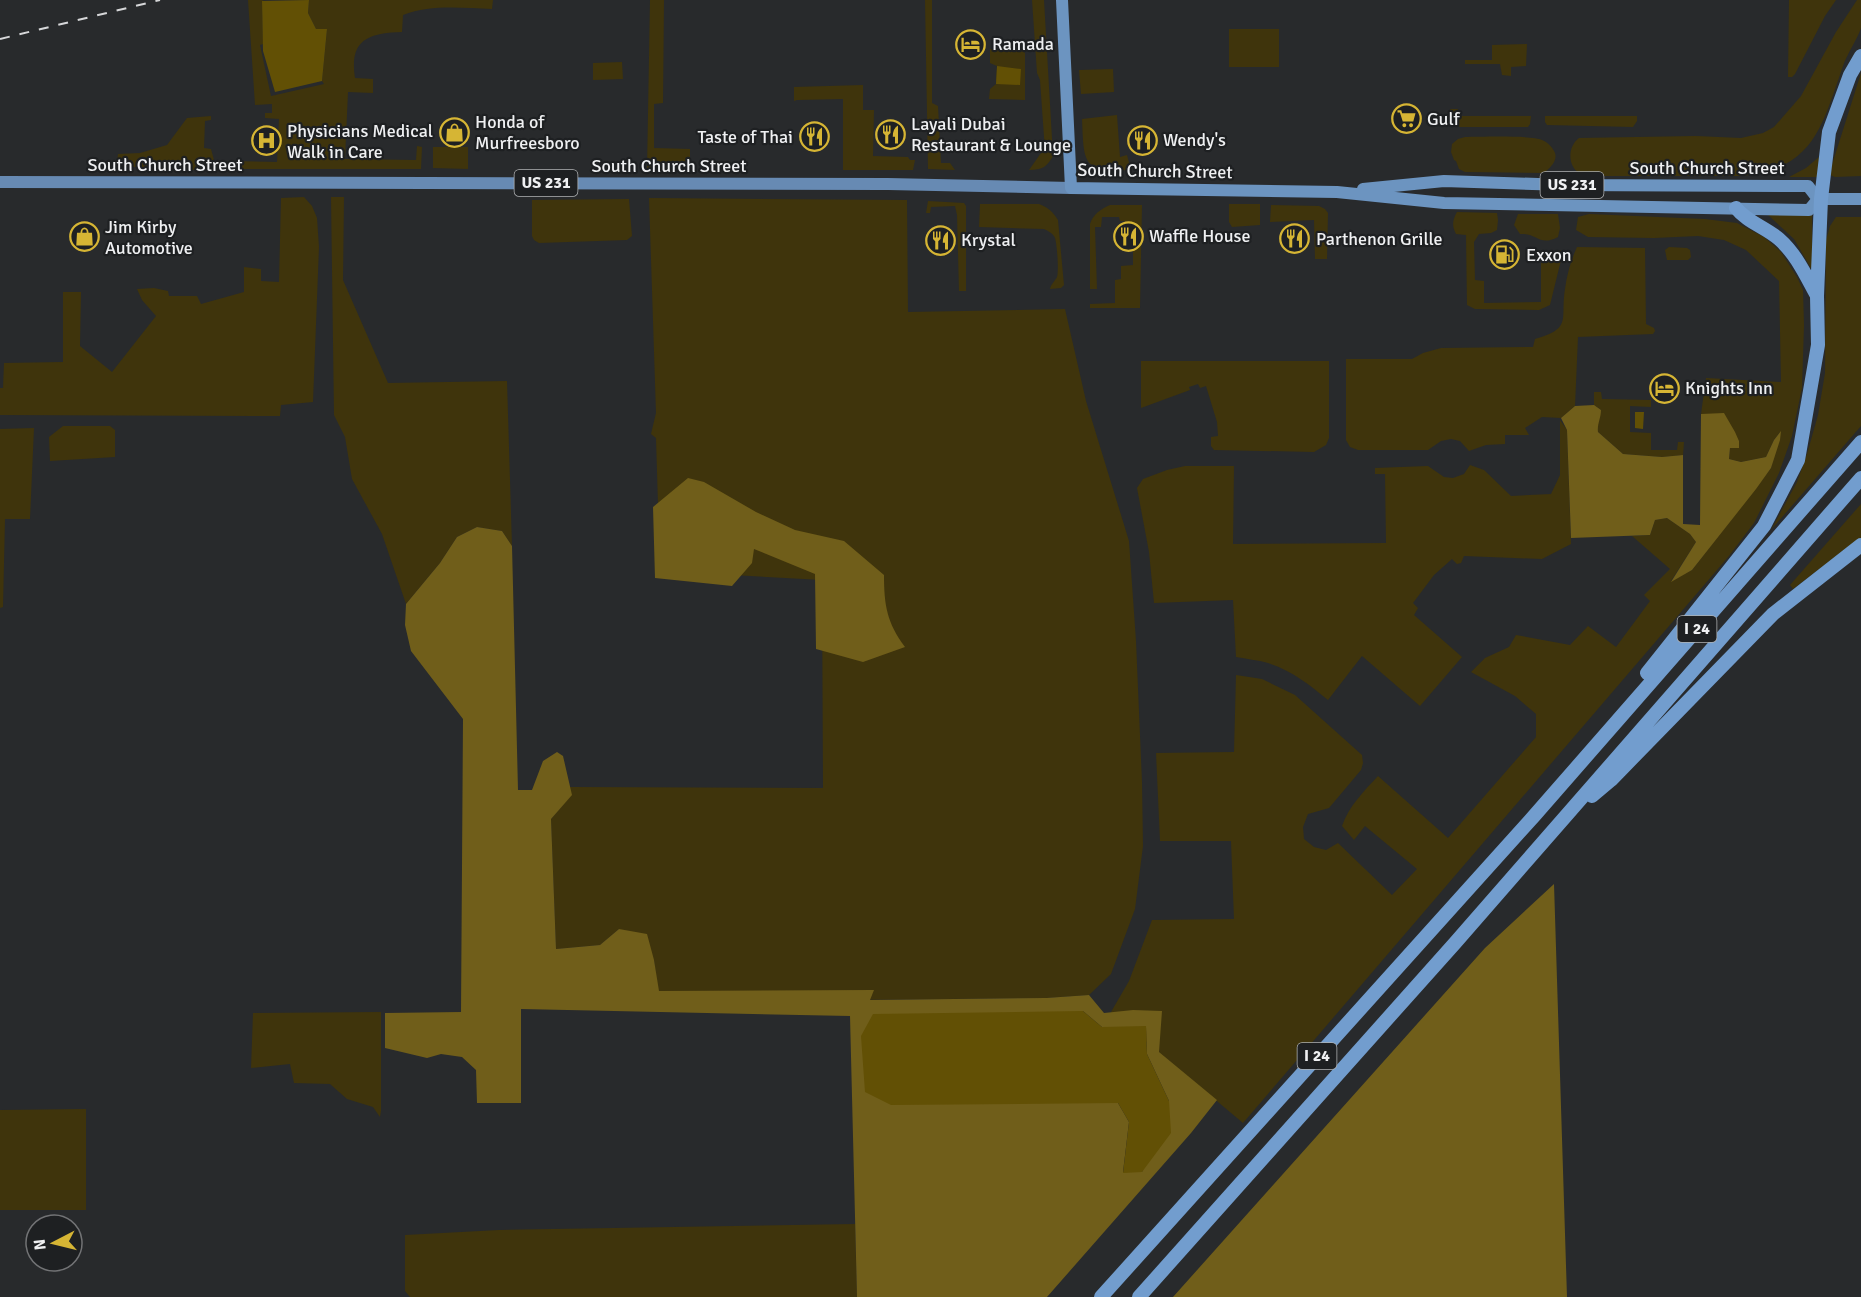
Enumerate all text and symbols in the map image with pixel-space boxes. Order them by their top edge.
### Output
hotel icon: Ramada [955,28,987,60]
place label: Ramada [992,33,1054,55]
supermarket icon: Gulf [1390,103,1422,135]
place label: Gulf [1427,108,1461,130]
place label: Honda of Murfreesboro [475,111,580,154]
place label: Layali Dubai Restaurant & Lounge [911,113,1071,156]
shop icon: Honda of Murfreesboro [438,116,470,148]
restaurant icon: Layali Dubai Restaurant & Lounge [874,118,906,150]
place label: Physicians Medical Walk in Care [287,120,433,163]
restaurant icon: Taste of Thai [798,121,830,153]
restaurant icon: Wendy's [1126,124,1158,156]
hospital icon: Physicians Medical Walk in Care [250,125,282,157]
place label: Taste of Thai [697,126,793,148]
place label: Wendy's [1163,129,1226,151]
street label: South Church Street [87,154,243,176]
street label: South Church Street [591,155,747,177]
street label: South Church Street [1629,157,1785,179]
street label: South Church Street [1077,159,1233,183]
road number: US 231 [514,170,578,196]
road number: US 231 [1540,172,1604,198]
place label: Jim Kirby Automotive [105,216,193,259]
restaurant icon: Waffle House [1112,220,1144,252]
shop icon: Jim Kirby Automotive [68,221,100,253]
restaurant icon: Parthenon Grille [1279,223,1311,255]
restaurant icon: Krystal [924,224,956,256]
place label: Waffle House [1149,225,1250,247]
place label: Parthenon Grille [1316,228,1443,250]
place label: Krystal [961,229,1016,251]
fuel station icon: Exxon [1489,239,1521,271]
place label: Exxon [1526,244,1572,266]
hotel icon: Knights Inn [1648,372,1680,404]
place label: Knights Inn [1685,377,1773,399]
road number: I 24 [1678,616,1716,642]
road number: I 24 [1298,1043,1336,1069]
north arrow [24,1213,84,1273]
text: N [30,1238,51,1251]

